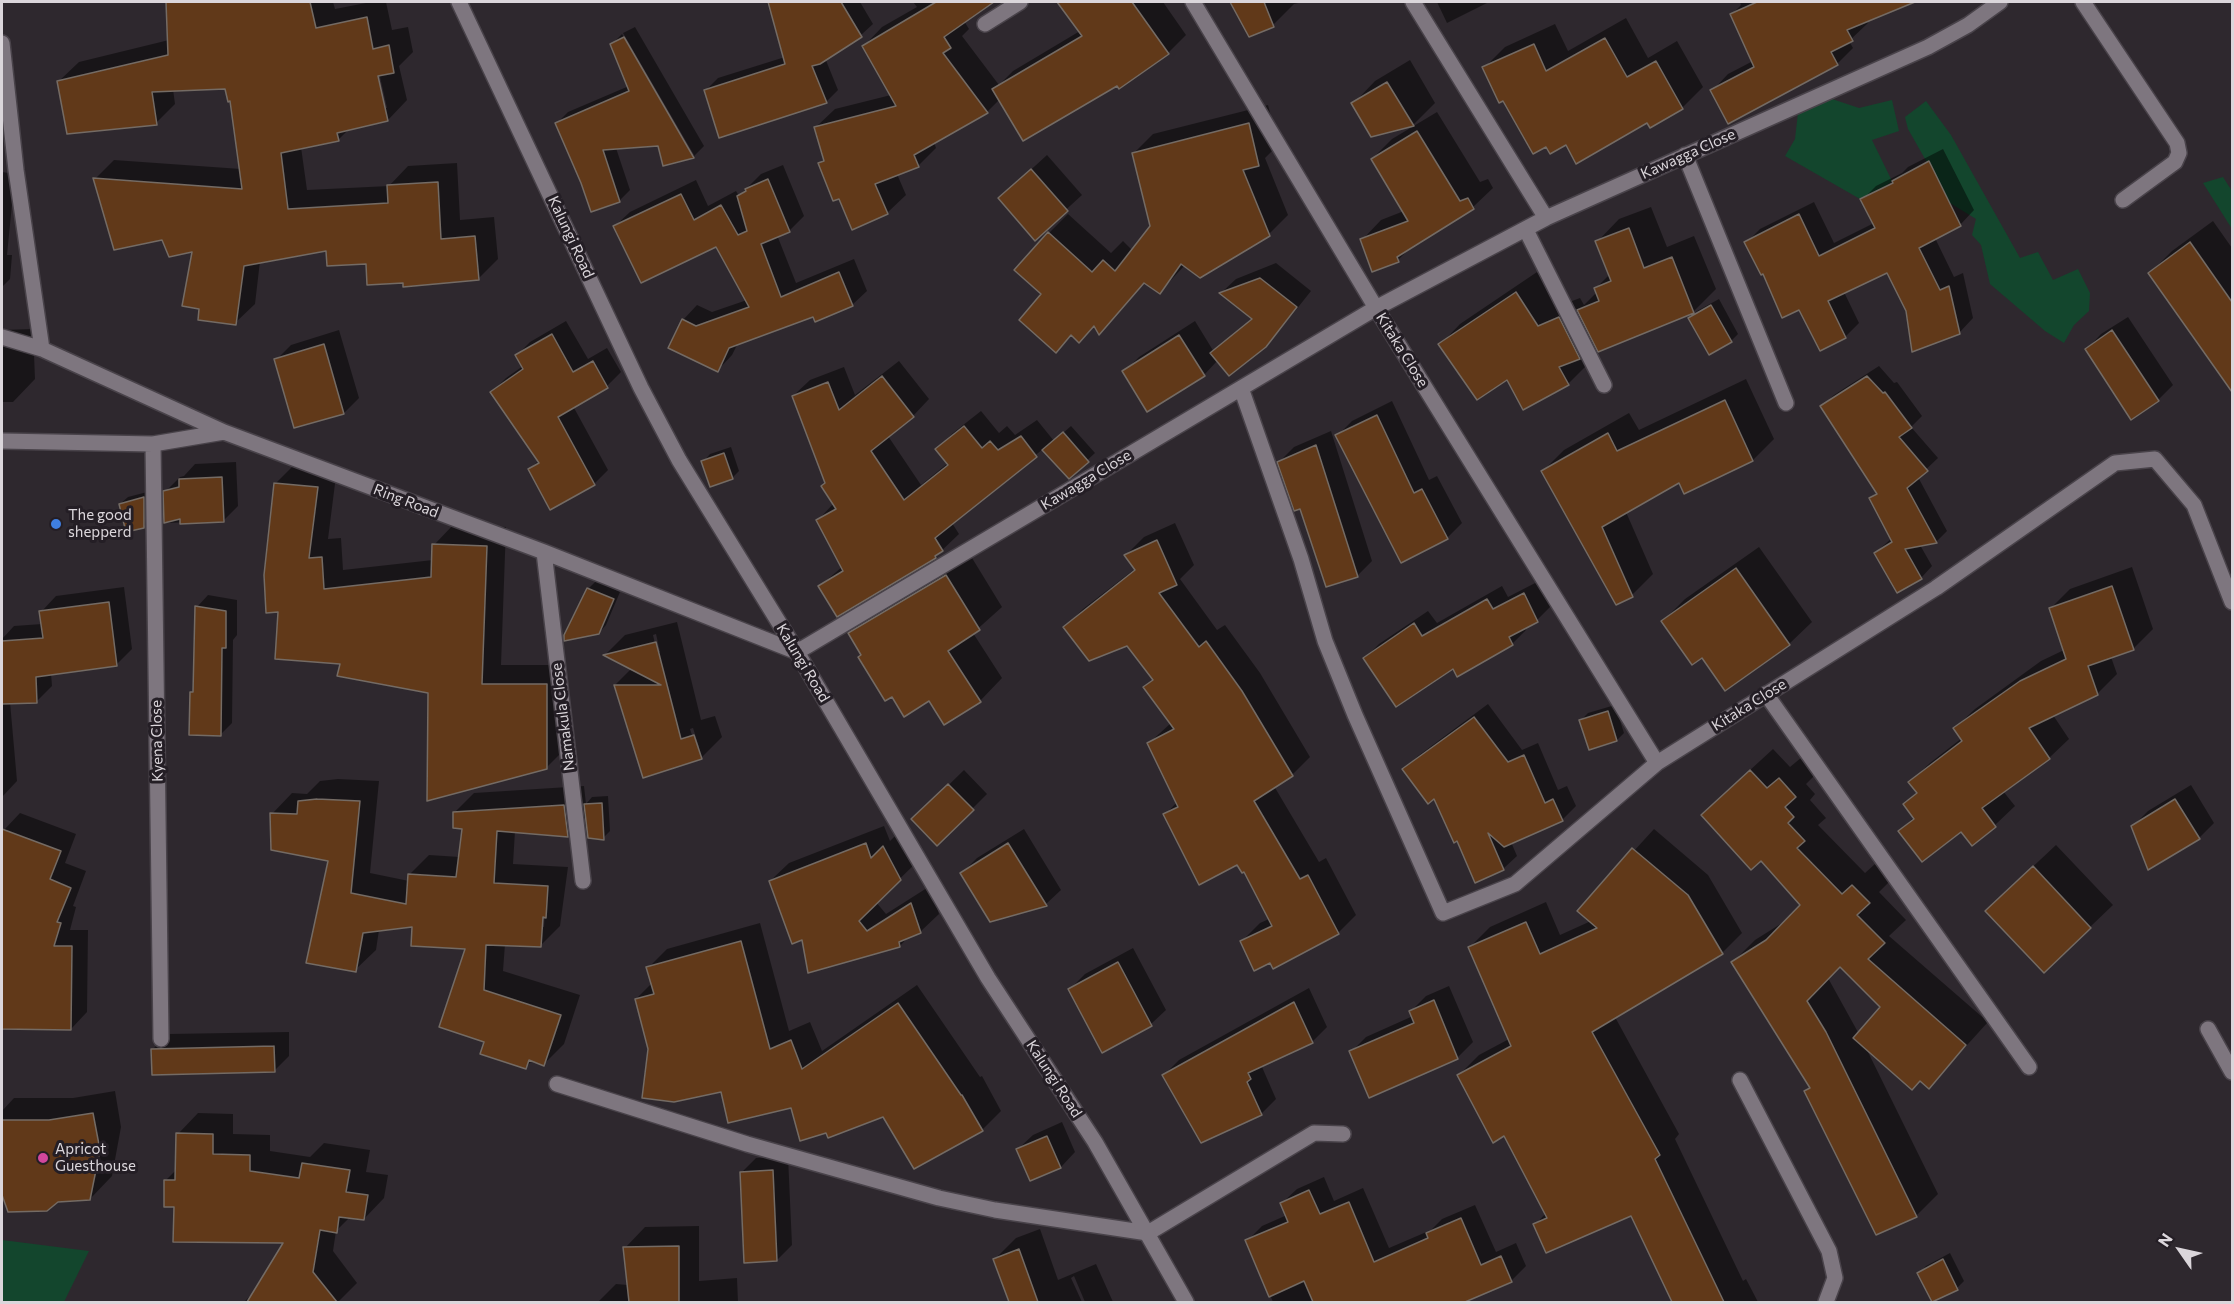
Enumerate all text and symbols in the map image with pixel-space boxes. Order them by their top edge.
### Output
street label: Kawagga Close [1638,125,1738,183]
street label: Kalungi Road [544,193,598,281]
street label: Kitaka Close [1372,309,1432,391]
street label: Kawagga Close [1038,446,1134,514]
street label: Ring Road [371,480,441,522]
place label: The good shepperd [68,506,132,541]
marker: The good shepperd [49,517,63,531]
street label: Kalungi Road [772,620,834,706]
street label: Namakula Close [547,662,579,772]
street label: Kitaka Close [1708,675,1790,735]
street label: Kyena Close [147,700,167,782]
street label: Kalungi Road [1022,1037,1086,1121]
place label: Apricot Guesthouse [55,1140,136,1175]
marker: Apricot Guesthouse [36,1151,50,1165]
north arrow [2150,1220,2210,1280]
text: N [2153,1229,2176,1250]

